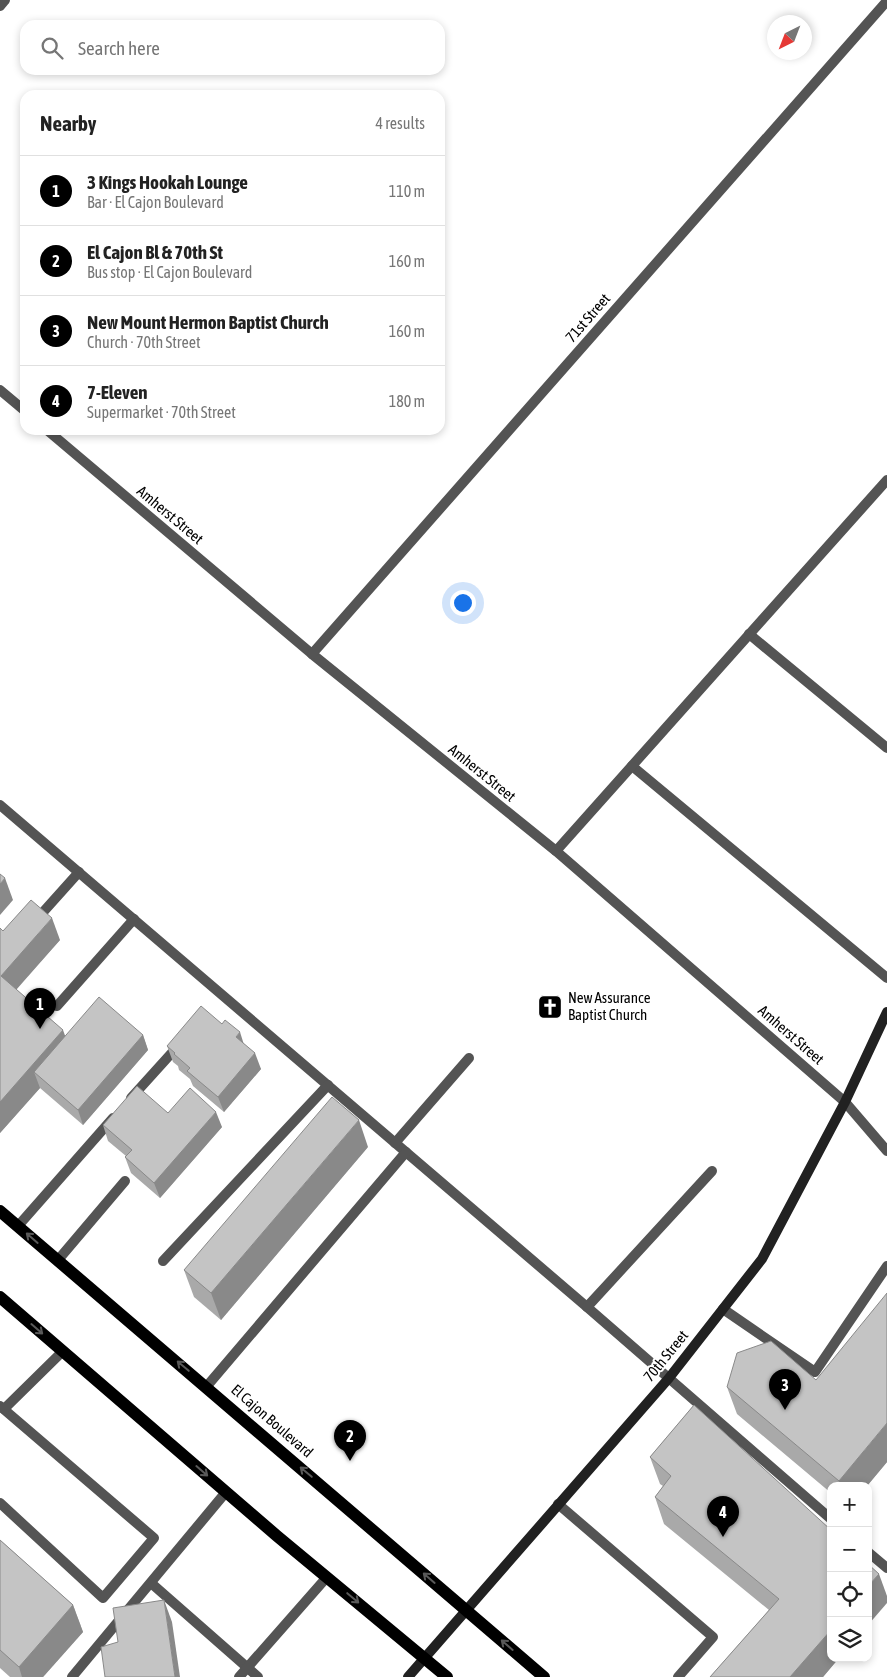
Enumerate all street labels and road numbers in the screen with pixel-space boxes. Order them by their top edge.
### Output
street label: 71st Street [562,290,613,345]
street label: Amherst Street [134,482,207,547]
street label: Amherst Street [445,740,519,805]
street label: Amherst Street [755,1002,828,1068]
street label: 70th Street [640,1327,691,1385]
street label: El Cajon Boulevard [228,1381,317,1461]

